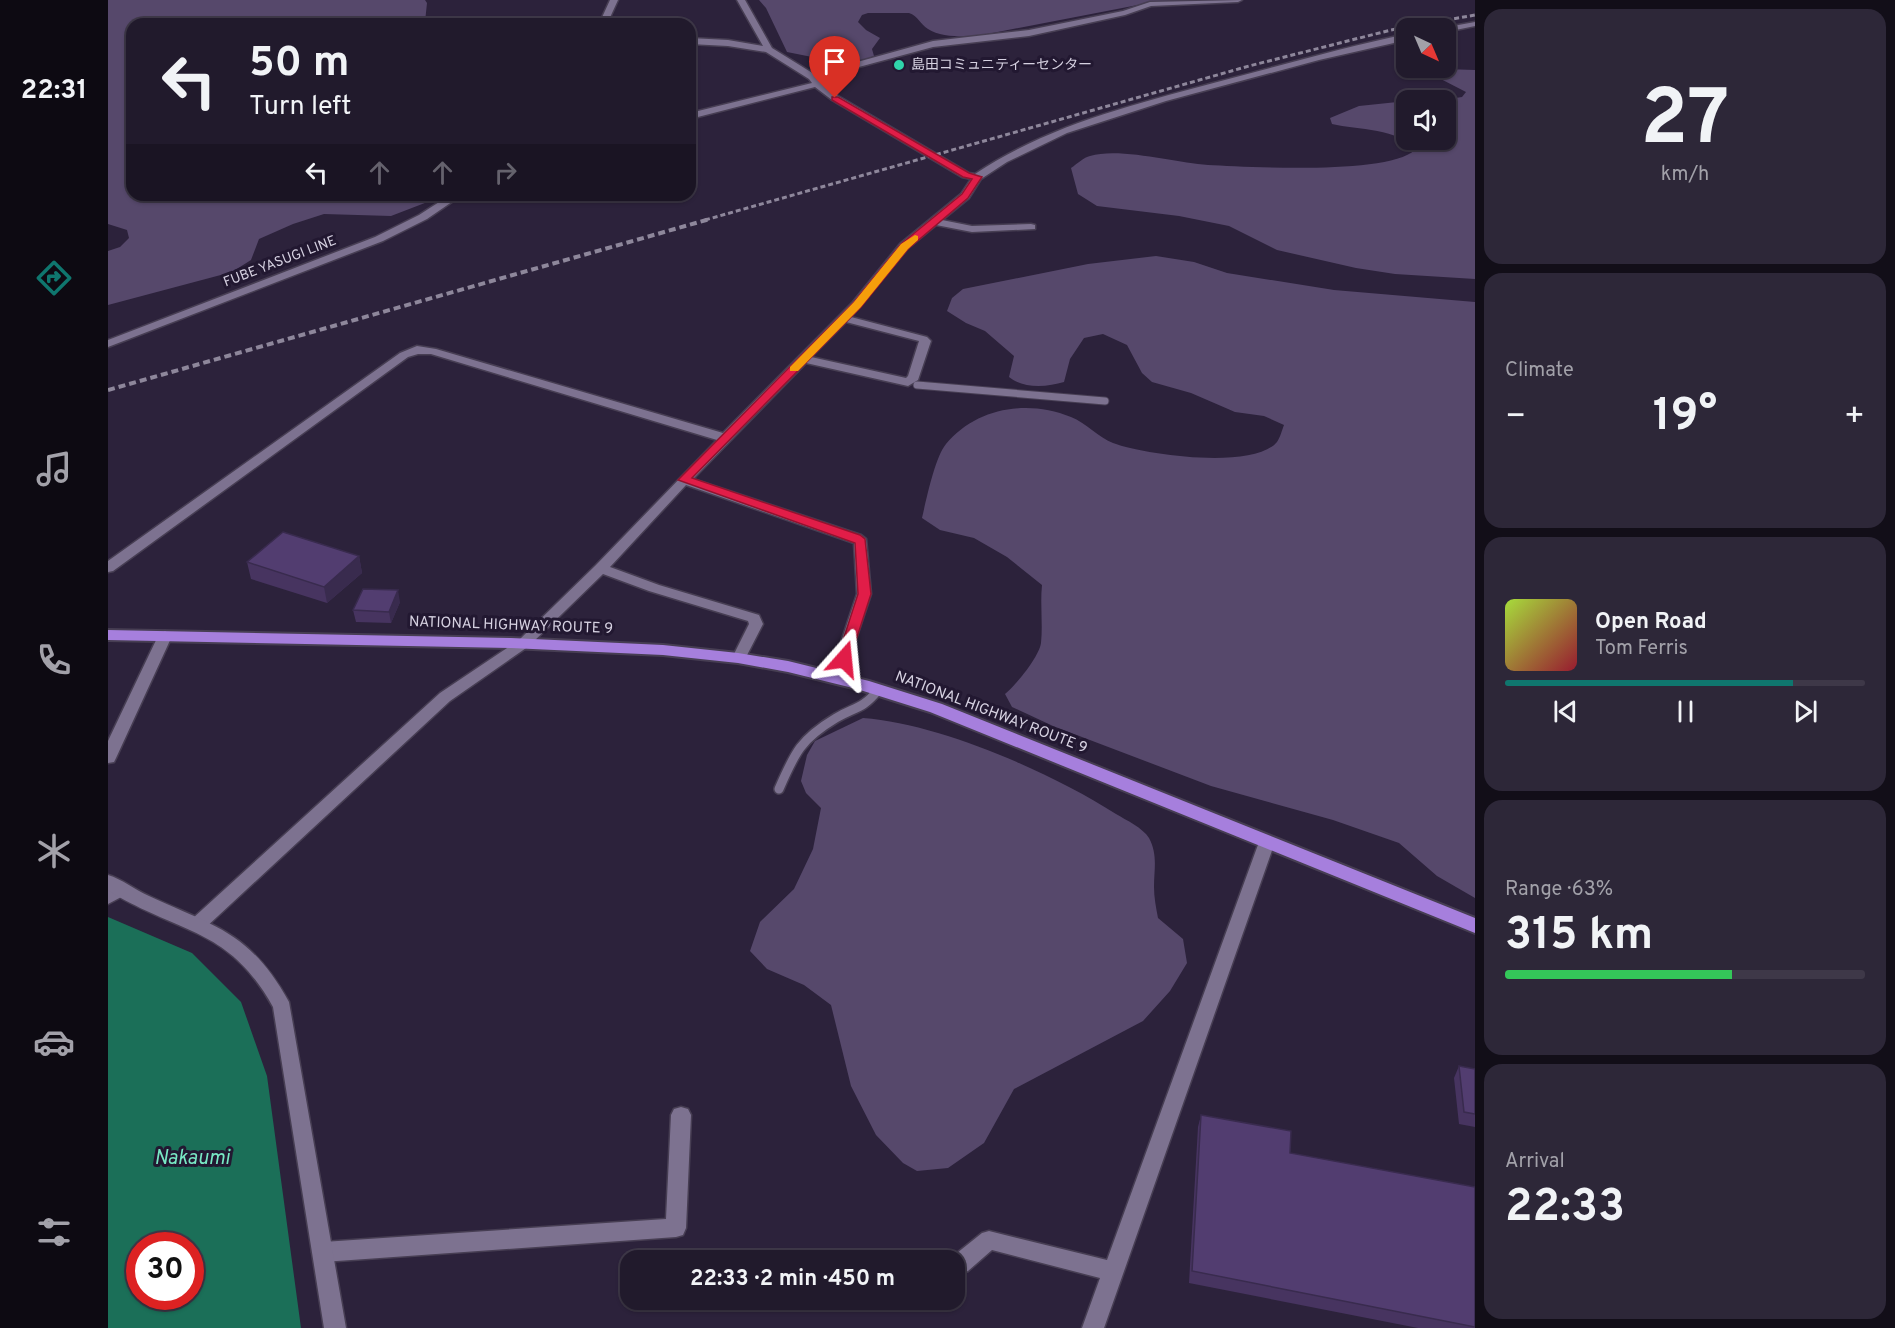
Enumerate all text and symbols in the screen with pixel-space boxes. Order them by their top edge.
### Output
north arrow [1396,18,1456,78]
map controls [1396,18,1456,150]
pin [809,36,860,98]
text: 50 m [249,38,350,91]
icon: left [150,42,228,120]
icon: arrive [818,45,851,78]
place label: 島田コミュニティーセンター [911,57,1092,74]
marker: 島田コミュニティーセンター [892,58,906,72]
text: 27 [1641,73,1729,172]
text: 22:31 [21,74,87,108]
text: Turn left [249,90,351,124]
button: sound [1396,90,1456,150]
icon: left [300,156,333,189]
icon: ahead [363,156,396,189]
icon: ahead [426,156,459,189]
icon: right [489,156,522,189]
text: km/h [1661,162,1709,188]
street label: FUBE YASUGI LINE [221,233,339,291]
icon: directions [33,257,75,299]
text: Climate [1505,358,1574,384]
text: 19° [1653,389,1717,446]
text: − [1505,397,1526,439]
text: + [1844,397,1865,439]
icon: music [33,448,75,490]
text: Open Road [1595,609,1707,636]
street label: NATIONAL HIGHWAY ROUTE 9 [409,613,613,639]
position arrow [812,627,876,691]
text: Tom Ferris [1595,636,1688,662]
icon: phone [33,639,75,681]
street label: NATIONAL HIGHWAY ROUTE 9 [892,667,1090,759]
icon: previous [1549,695,1582,728]
icon: pause [1669,695,1702,728]
icon: next [1789,695,1822,728]
icon: climate [33,830,75,872]
text: Range · 63% [1505,877,1613,903]
text: 315 km [1505,908,1653,965]
icon: car [33,1021,75,1063]
water label: Nakaumi [154,1146,231,1172]
text: Arrival [1505,1149,1565,1175]
text: 22:33 [1505,1180,1625,1237]
icon: filters [33,1211,75,1253]
speed limit sign: 30 [126,1232,204,1310]
text: 22:33 · 2 min · 450 m [690,1266,895,1293]

